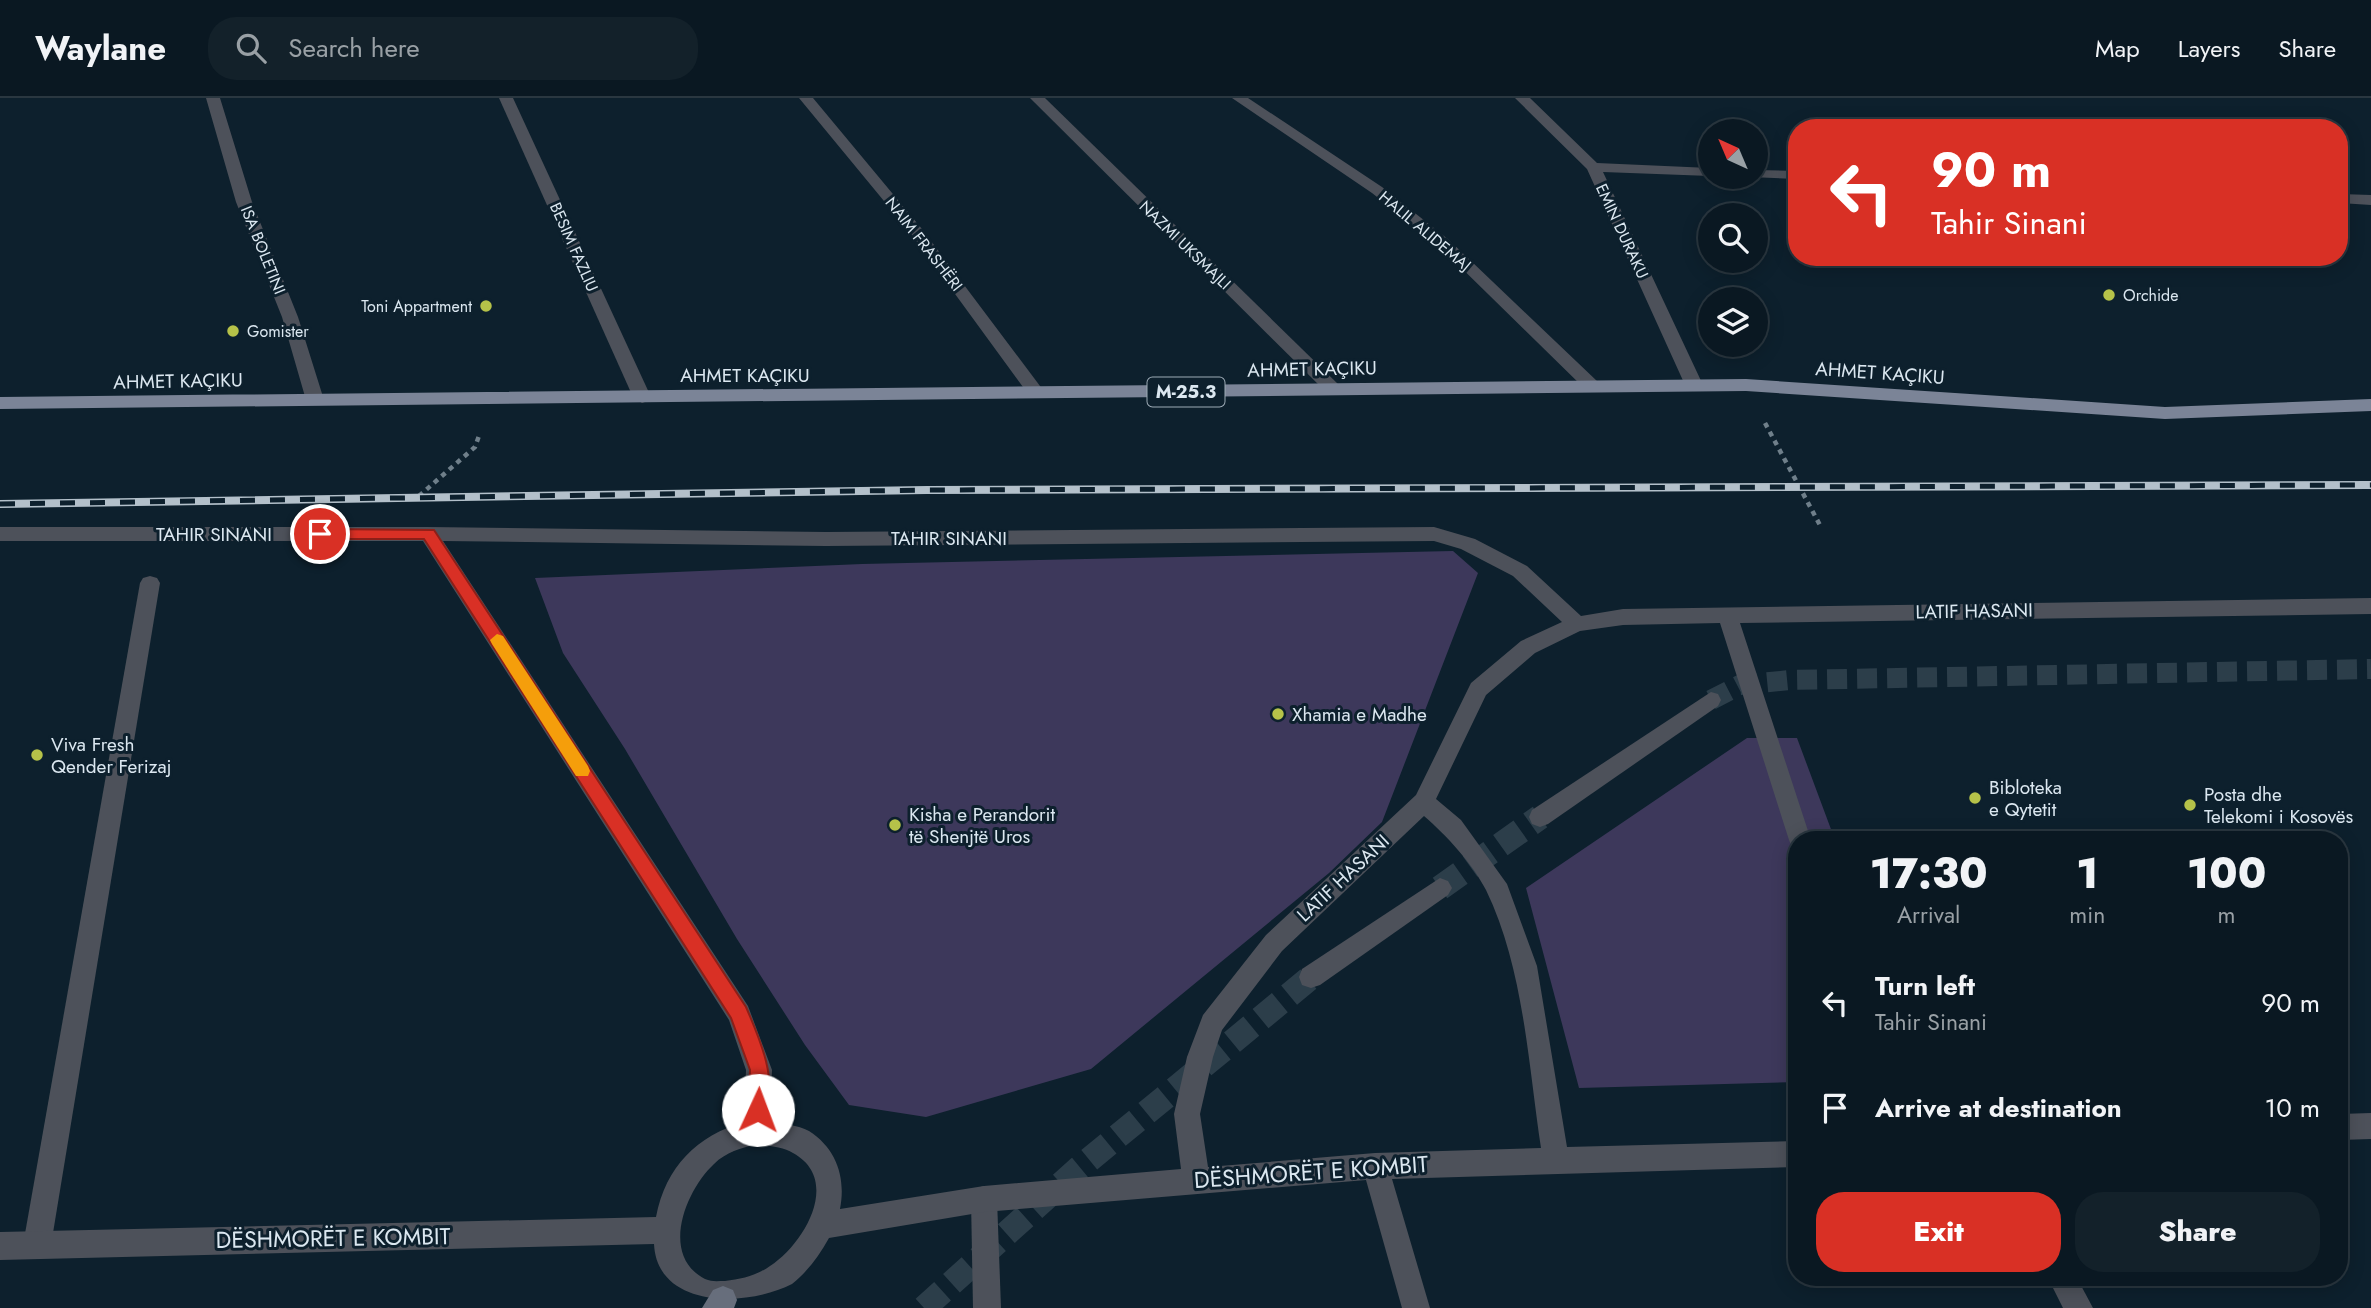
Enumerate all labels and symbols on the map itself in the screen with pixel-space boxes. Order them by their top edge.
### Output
north arrow [1698,119,1768,189]
street label: EMIN DURAKU [1590,180,1654,282]
street label: HALIL ALIDEMAJ [1374,186,1476,276]
street label: NAIM FRASHËRI [880,192,968,296]
street label: NAZMI UKSMAJLI [1134,195,1236,295]
street label: BESIM FAZLIU [544,199,604,295]
street label: ISA BOLETINI [235,202,291,298]
place label: Orchide [2123,284,2178,307]
marker: Orchide [2101,287,2117,303]
place label: Toni Appartment [361,295,472,318]
marker: Toni Appartment [478,298,494,314]
place label: Gomister [247,320,309,343]
marker: Gomister [225,323,241,339]
street label: AHMET KAÇIKU [1247,354,1377,384]
street label: AHMET KAÇIKU [1814,355,1946,391]
street label: AHMET KAÇIKU [680,362,810,389]
street label: AHMET KAÇIKU [113,366,243,396]
road number: M-25.3 [1148,378,1224,406]
pin [290,504,350,564]
street label: TAHIR SINANI [156,521,272,548]
street label: TAHIR SINANI [891,525,1007,552]
street label: LATIF HASANI [1915,596,2033,626]
place label: Xhamia e Madhe [1292,701,1427,728]
marker: Xhamia e Madhe [1270,706,1286,722]
place label: Viva Fresh Qender Ferizaj [51,731,171,780]
marker: Viva Fresh Qender Ferizaj [29,747,45,763]
place label: Bibloteka e Qytetit [1989,774,2062,823]
place label: Posta dhe Telekomi i Kosovës [2204,781,2354,830]
marker: Bibloteka e Qytetit [1967,790,1983,806]
marker: Posta dhe Telekomi i Kosovës [2182,797,2198,813]
place label: Kisha e Perandorit të Shenjtë Uros [909,801,1056,850]
marker: Kisha e Perandorit të Shenjtë Uros [887,817,903,833]
street label: LATIF HASANI [1291,828,1395,928]
position arrow [721,1073,795,1147]
street label: DËSHMORËT E KOMBIT [1193,1147,1430,1197]
street label: DËSHMORËT E KOMBIT [215,1219,451,1257]

